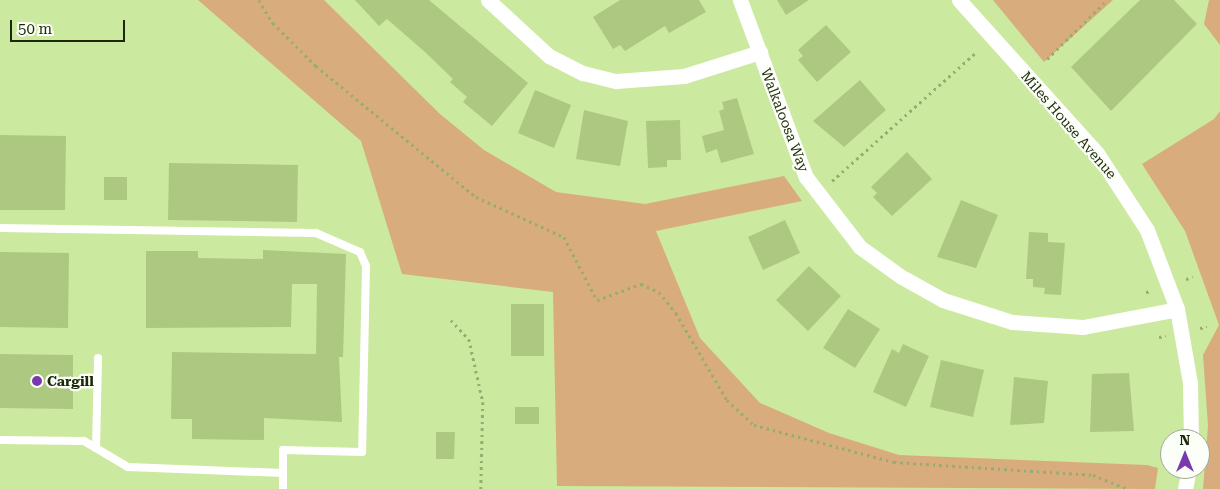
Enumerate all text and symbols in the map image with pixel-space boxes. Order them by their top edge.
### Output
scale bar [12,10,128,42]
text: 50 m [18,20,52,38]
street label: Walkaloosa Way [757,66,813,174]
street label: Miles House Avenue [1018,68,1120,182]
place label: Cargill [47,373,94,389]
marker: Cargill [31,375,43,387]
north arrow [1160,429,1210,479]
text: N [1180,432,1190,448]

